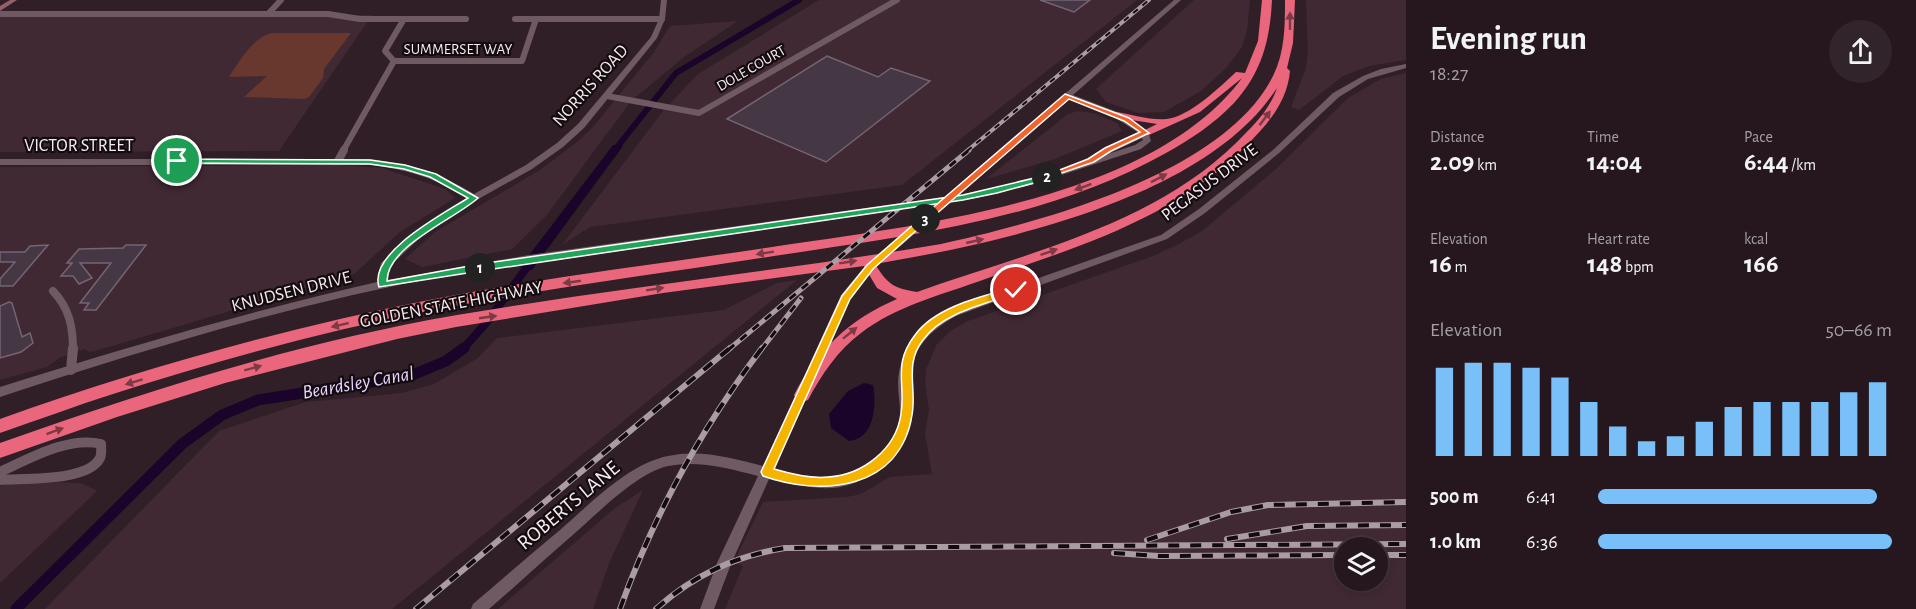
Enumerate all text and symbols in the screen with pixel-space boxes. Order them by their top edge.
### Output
one-way arrow [1285,12,1295,31]
button: share [1829,20,1892,83]
text: Evening run [1430,23,1587,56]
street label: NORRIS ROAD [550,41,632,130]
street label: SUMMERSET WAY [404,42,512,57]
street label: DOLE COURT [714,42,789,94]
text: 18:27 [1430,64,1468,84]
one-way arrow [1259,111,1271,126]
text: Distance [1430,129,1484,145]
text: Time [1587,129,1619,145]
text: Pace [1744,129,1773,145]
pin [151,135,202,186]
street label: VICTOR STREET [24,137,134,155]
street label: PEGASUS DRIVE [1158,141,1261,225]
icon: arrive [160,144,193,177]
text: 2.09 [1430,149,1474,175]
text: 14:04 [1587,149,1642,175]
text: 6:44 [1744,149,1789,175]
text: km [1474,157,1497,173]
text: /km [1789,157,1816,173]
pin: 2 [1032,162,1062,192]
text: 2 [1043,169,1051,185]
one-way arrow [1151,173,1168,183]
one-way arrow [1073,183,1091,193]
pin: 3 [910,204,940,234]
text: 3 [922,211,928,227]
text: Elevation [1430,231,1488,247]
text: Heart rate [1587,231,1650,247]
text: kcal [1744,231,1768,247]
one-way arrow [966,236,985,245]
one-way arrow [1040,246,1058,256]
one-way arrow [756,249,775,258]
text: 16 [1430,251,1452,277]
text: 148 [1587,251,1622,277]
text: 166 [1744,251,1778,277]
pin: 1 [465,253,495,283]
one-way arrow [839,258,858,267]
text: m [1452,259,1467,275]
text: bpm [1622,259,1654,275]
text: 1 [477,260,483,276]
pin [990,264,1041,315]
street label: KNUDSEN DRIVE [230,268,353,316]
icon: check [999,273,1032,306]
one-way arrow [563,277,582,286]
street label: GOLDEN STATE HIGHWAY [358,278,544,332]
one-way arrow [646,285,665,294]
one-way arrow [478,312,497,321]
text: Elevation [1430,320,1502,340]
text: 50–66 m [1825,320,1892,340]
one-way arrow [330,321,349,331]
one-way arrow [842,327,858,340]
one-way arrow [244,362,262,372]
water label: Beardsley Canal [301,363,416,403]
one-way arrow [125,378,143,387]
one-way arrow [46,425,64,435]
street label: ROBERTS LANE [513,457,623,554]
text: 500 m [1430,487,1479,507]
text: 6:41 [1526,487,1556,507]
text: 1.0 km [1430,532,1481,552]
text: 6:36 [1526,532,1558,552]
map controls [1334,537,1388,591]
button: layers [1334,537,1388,591]

